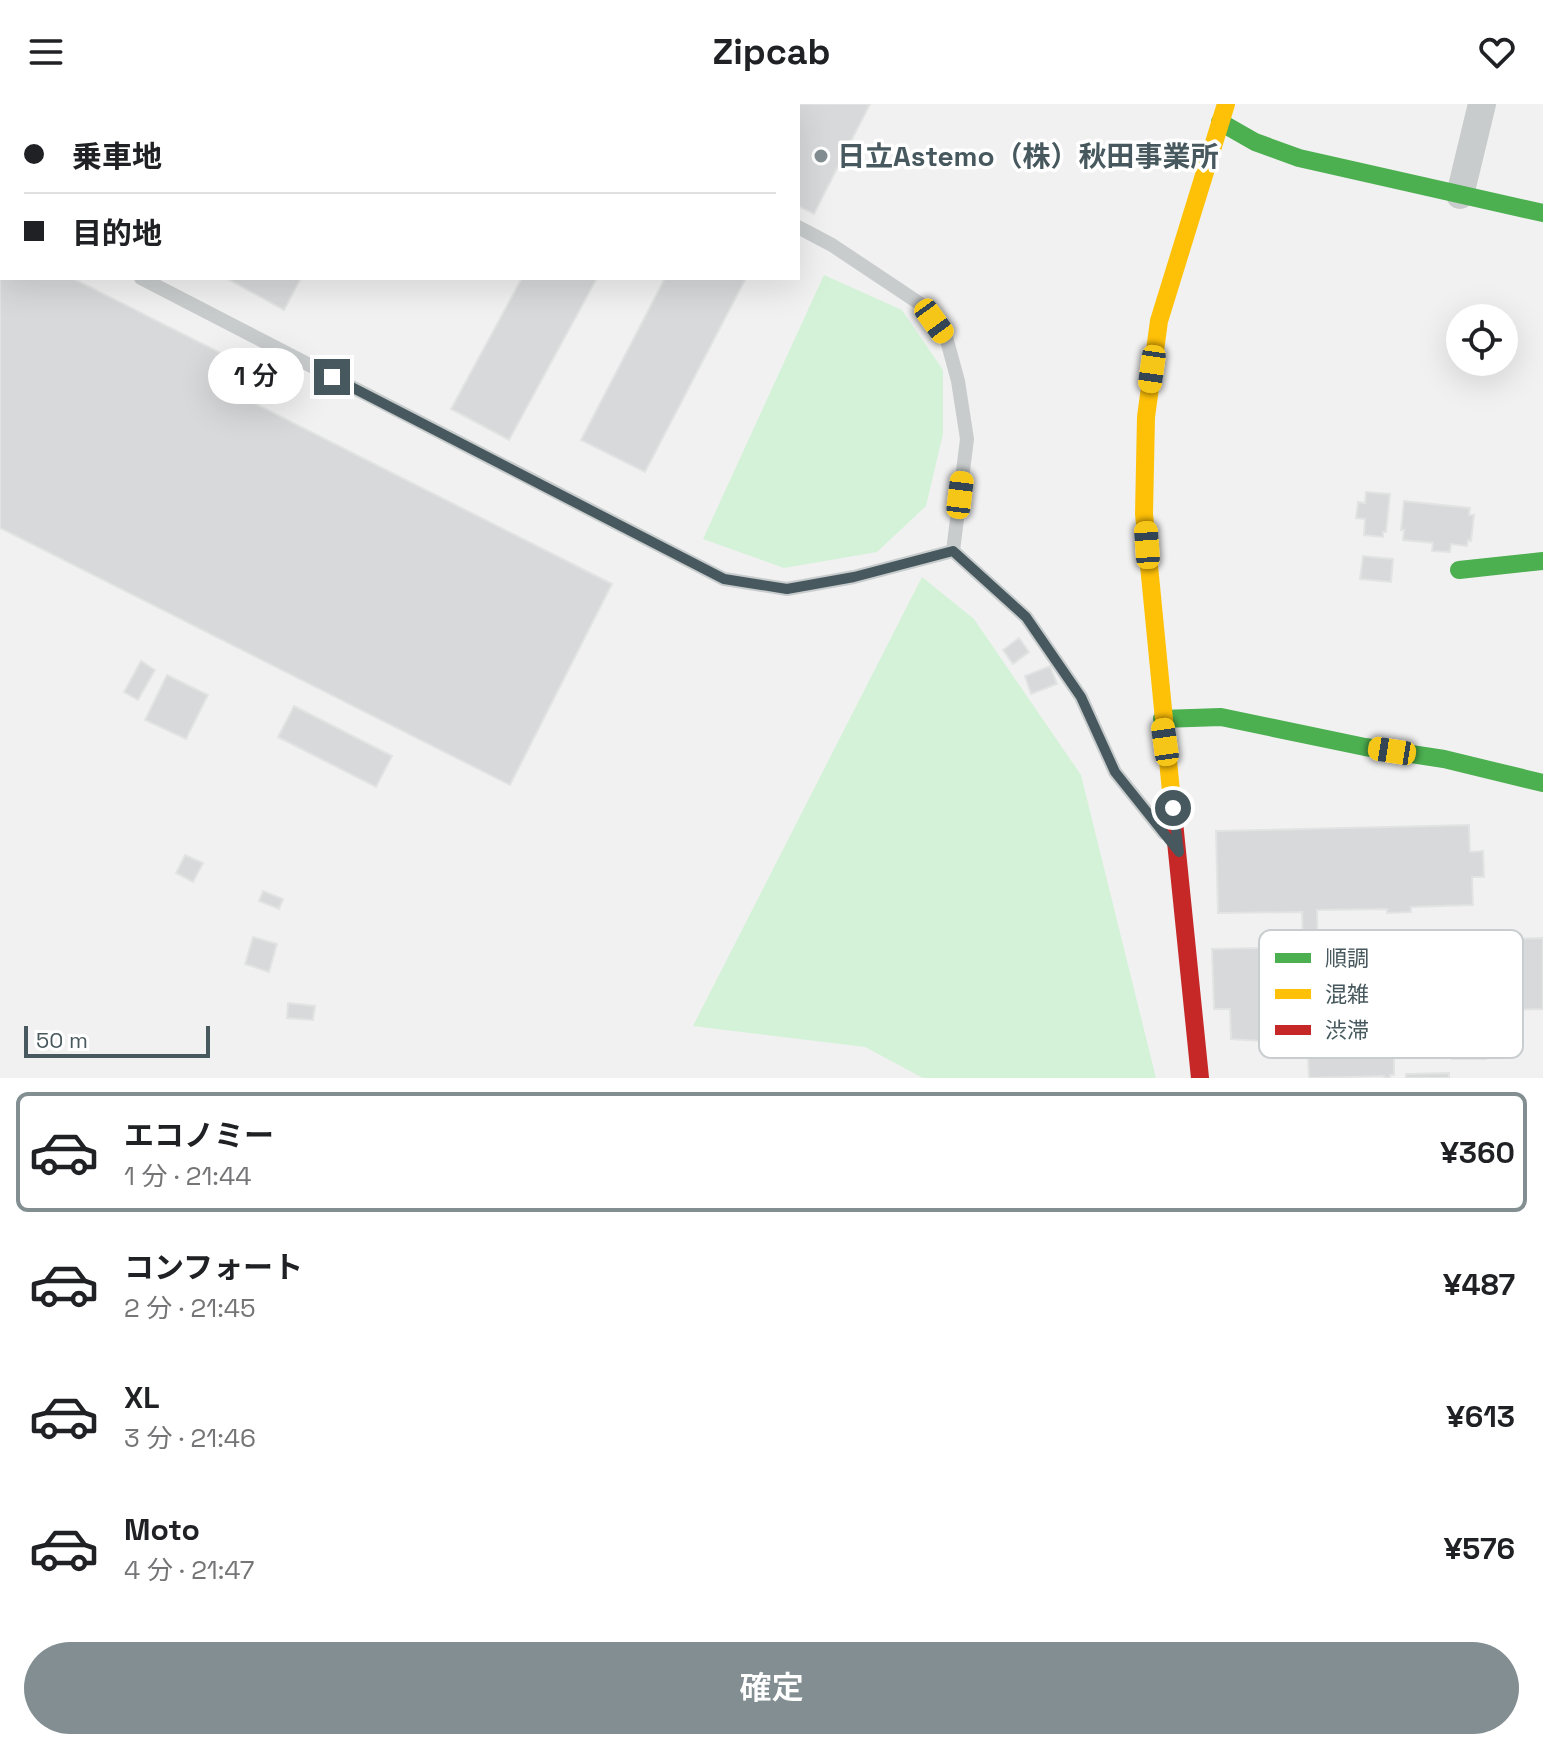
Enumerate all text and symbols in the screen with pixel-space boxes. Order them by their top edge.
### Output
text: Zipcab [712,29,831,75]
icon: menu [24,30,68,74]
icon: heart [1475,30,1519,74]
text: 乗車地 [72,137,162,176]
place label: 日立Astemo（株）秋田事業所 [837,138,1219,174]
marker: 日立Astemo（株）秋田事業所 [812,147,830,165]
text: 目的地 [72,214,162,253]
car [910,295,958,347]
map controls [1446,304,1518,376]
button: locate [1446,304,1518,376]
car [1137,344,1167,394]
callout: 1 分 [208,349,304,405]
text: 1 分 [234,359,278,393]
route end [314,359,350,395]
car [945,470,975,520]
car [1133,520,1161,570]
car [1150,717,1180,767]
car [1366,735,1418,767]
route start [1155,790,1191,826]
legend [1259,930,1523,1058]
text: 順調 [1325,944,1369,972]
text: 混雑 [1325,980,1369,1008]
text: 渋滞 [1325,1016,1369,1044]
scale bar [24,1022,210,1058]
text: 50 m [36,1026,88,1054]
icon: car [28,1116,100,1188]
text: エコノミー [124,1116,274,1155]
text: ¥360 [1440,1133,1515,1172]
text: 1 分 · 21:44 [124,1159,251,1193]
icon: car [28,1248,100,1320]
text: コンフォート [124,1248,303,1287]
text: ¥487 [1443,1265,1515,1304]
text: 2 分 · 21:45 [124,1291,256,1325]
text: XL [124,1378,160,1417]
icon: car [28,1380,100,1452]
text: ¥613 [1446,1397,1515,1436]
text: 3 分 · 21:46 [124,1421,256,1455]
text: Moto [124,1510,200,1549]
icon: car [28,1512,100,1584]
text: ¥576 [1444,1529,1515,1568]
text: 4 分 · 21:47 [124,1553,254,1587]
button: 確定 [24,1642,1519,1734]

